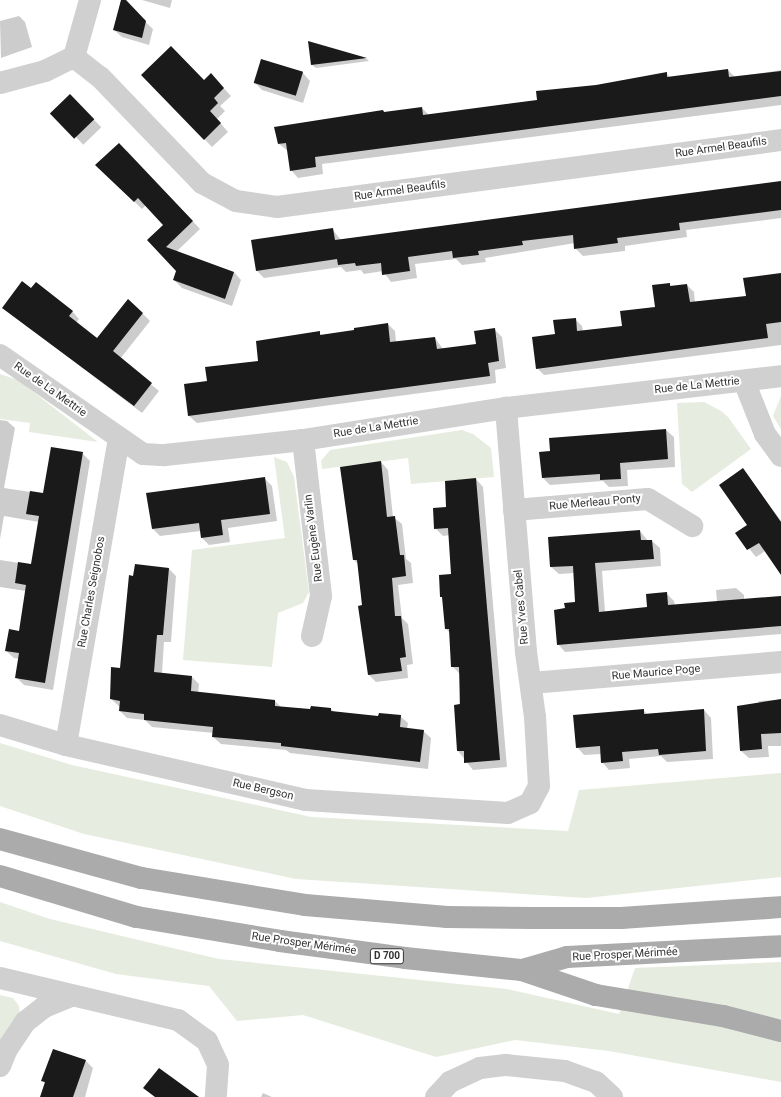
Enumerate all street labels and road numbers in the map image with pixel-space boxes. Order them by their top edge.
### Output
street label: Rue Armel Beaufils [674,135,768,161]
street label: Rue Armel Beaufils [353,178,447,204]
street label: Rue de La Mettrie [11,360,89,420]
street label: Rue de La Mettrie [654,375,740,397]
street label: Rue de La Mettrie [333,415,419,441]
street label: Rue Merleau Ponty [549,492,641,514]
street label: Rue Eugène Varlin [302,493,326,583]
street label: Rue Charles Seignobos [76,535,108,649]
street label: Rue Yves Cabel [512,569,532,645]
street label: Rue Maurice Poge [611,663,701,683]
street label: Rue Bergson [231,777,295,803]
street label: Rue Prosper Mérimée [251,930,357,958]
street label: Rue Prosper Mérimée [572,946,678,964]
road number: D 700 [369,948,405,964]

